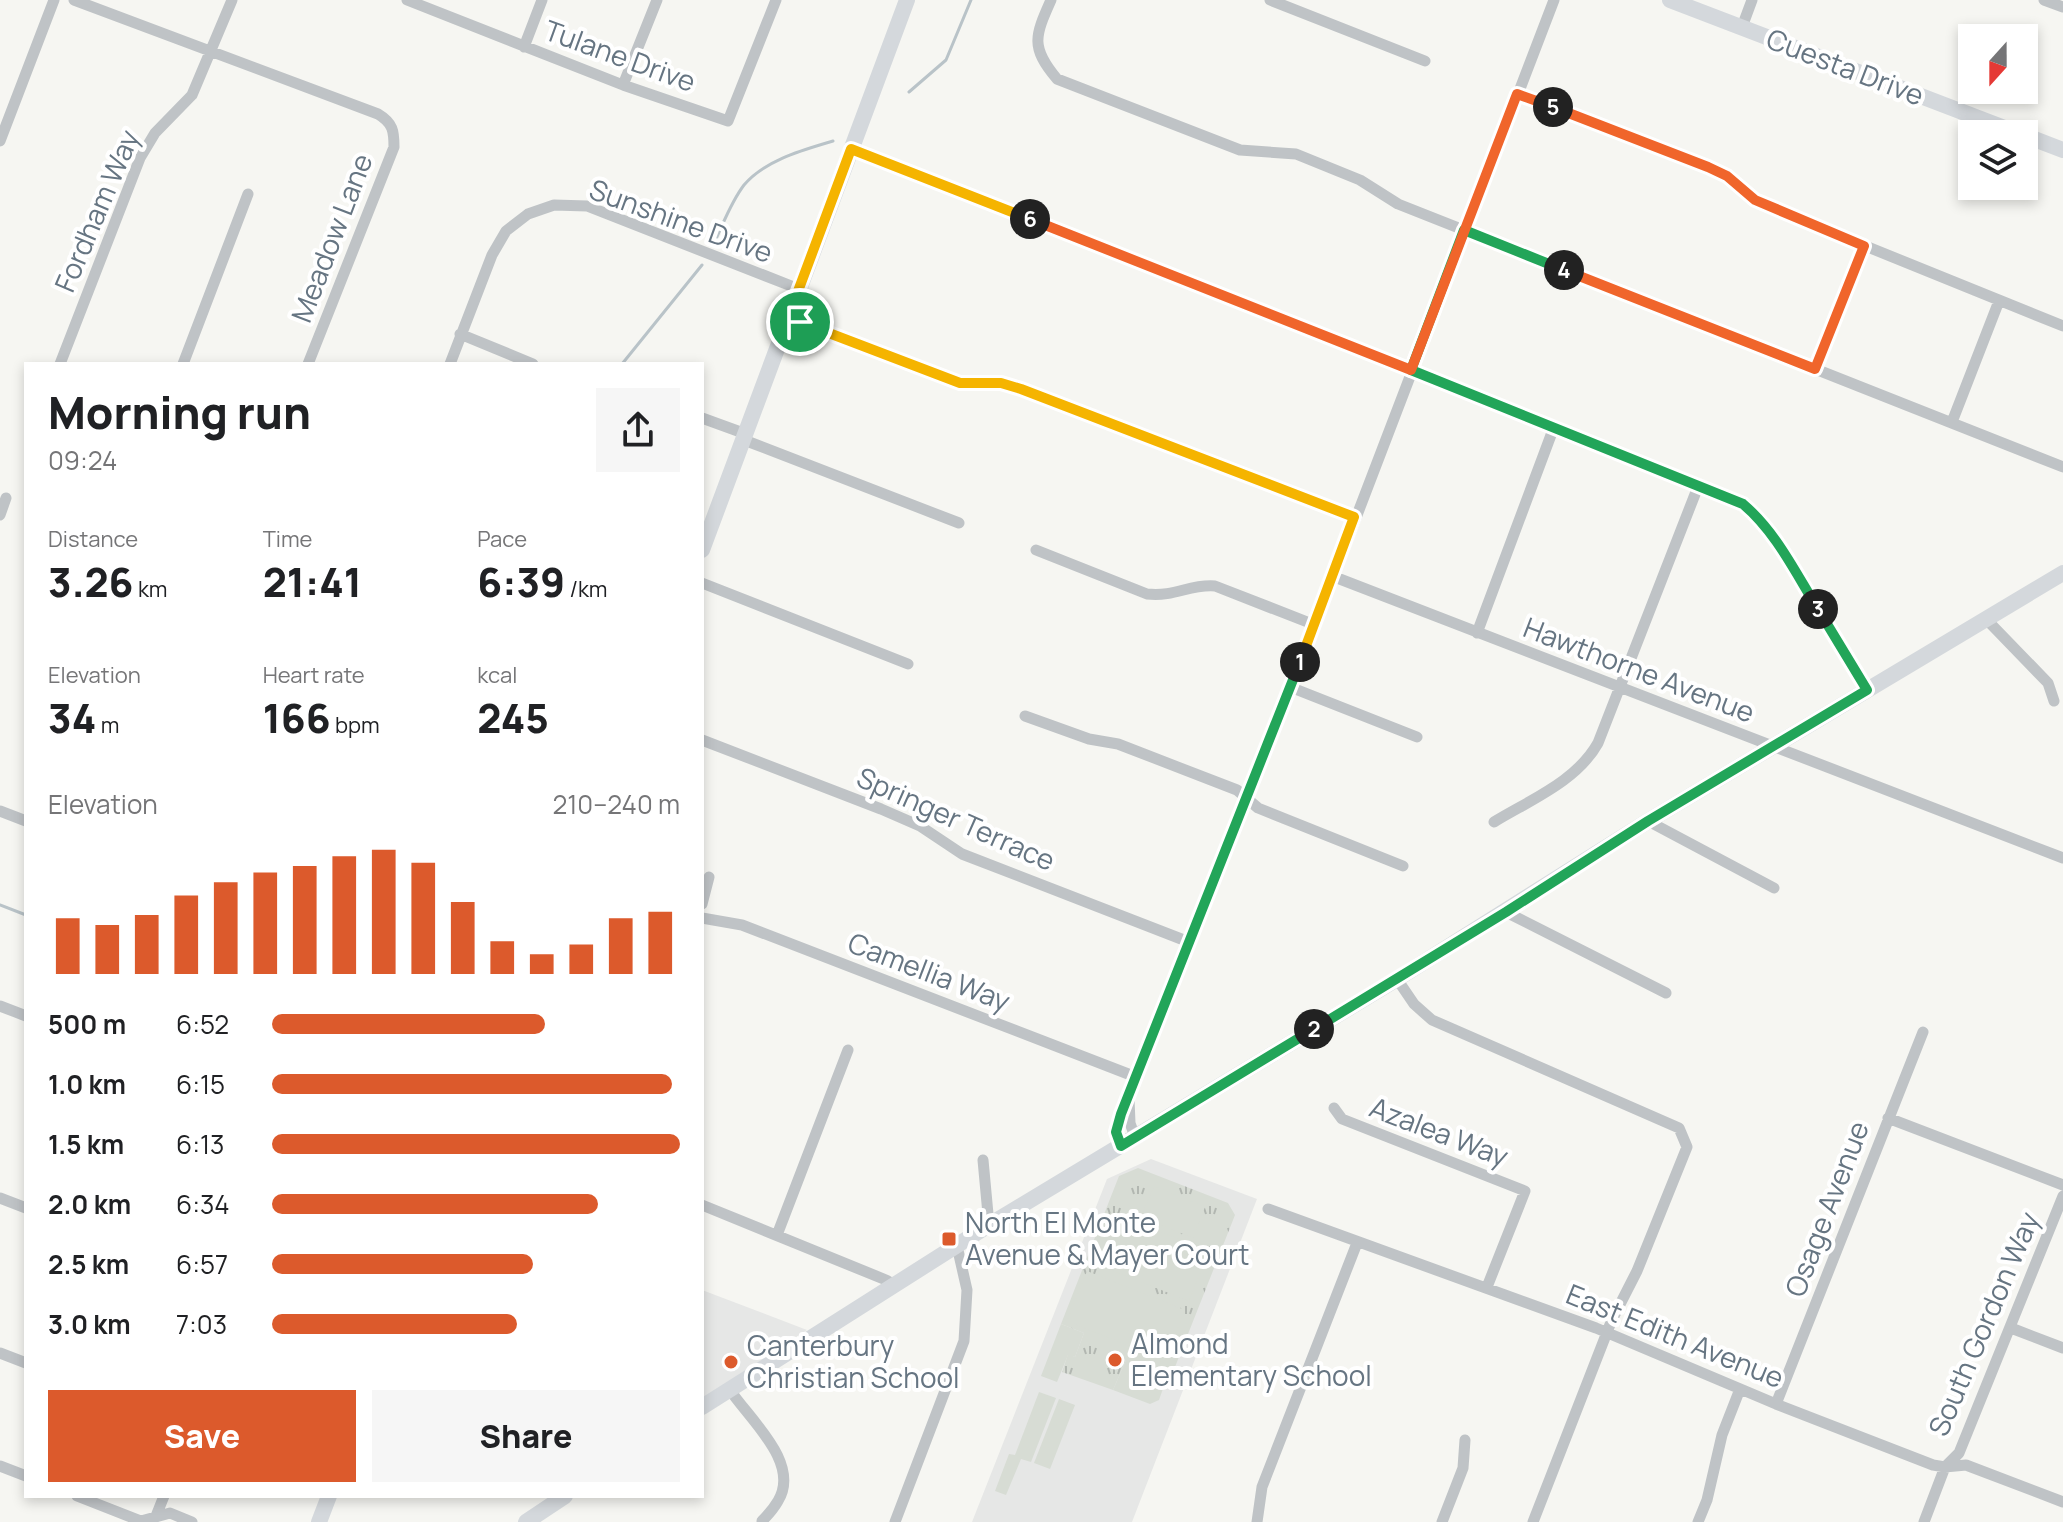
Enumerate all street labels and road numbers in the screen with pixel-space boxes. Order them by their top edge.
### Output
street label: Tulane Drive [540,10,701,100]
street label: Cuesta Drive [1761,19,1929,113]
street label: Fordham Way [45,124,147,297]
street label: Meadow Lane [282,148,381,327]
street label: Sunshine Drive [584,169,778,271]
street label: Hawthorne Avenue [1518,608,1760,731]
street label: Springer Terrace [851,757,1062,879]
street label: Camellia Way [843,923,1016,1019]
street label: Azalea Way [1365,1087,1514,1175]
street label: Osage Avenue [1775,1116,1877,1302]
street label: South Gordon Way [1919,1206,2048,1441]
street label: East Edith Avenue [1561,1274,1790,1396]

